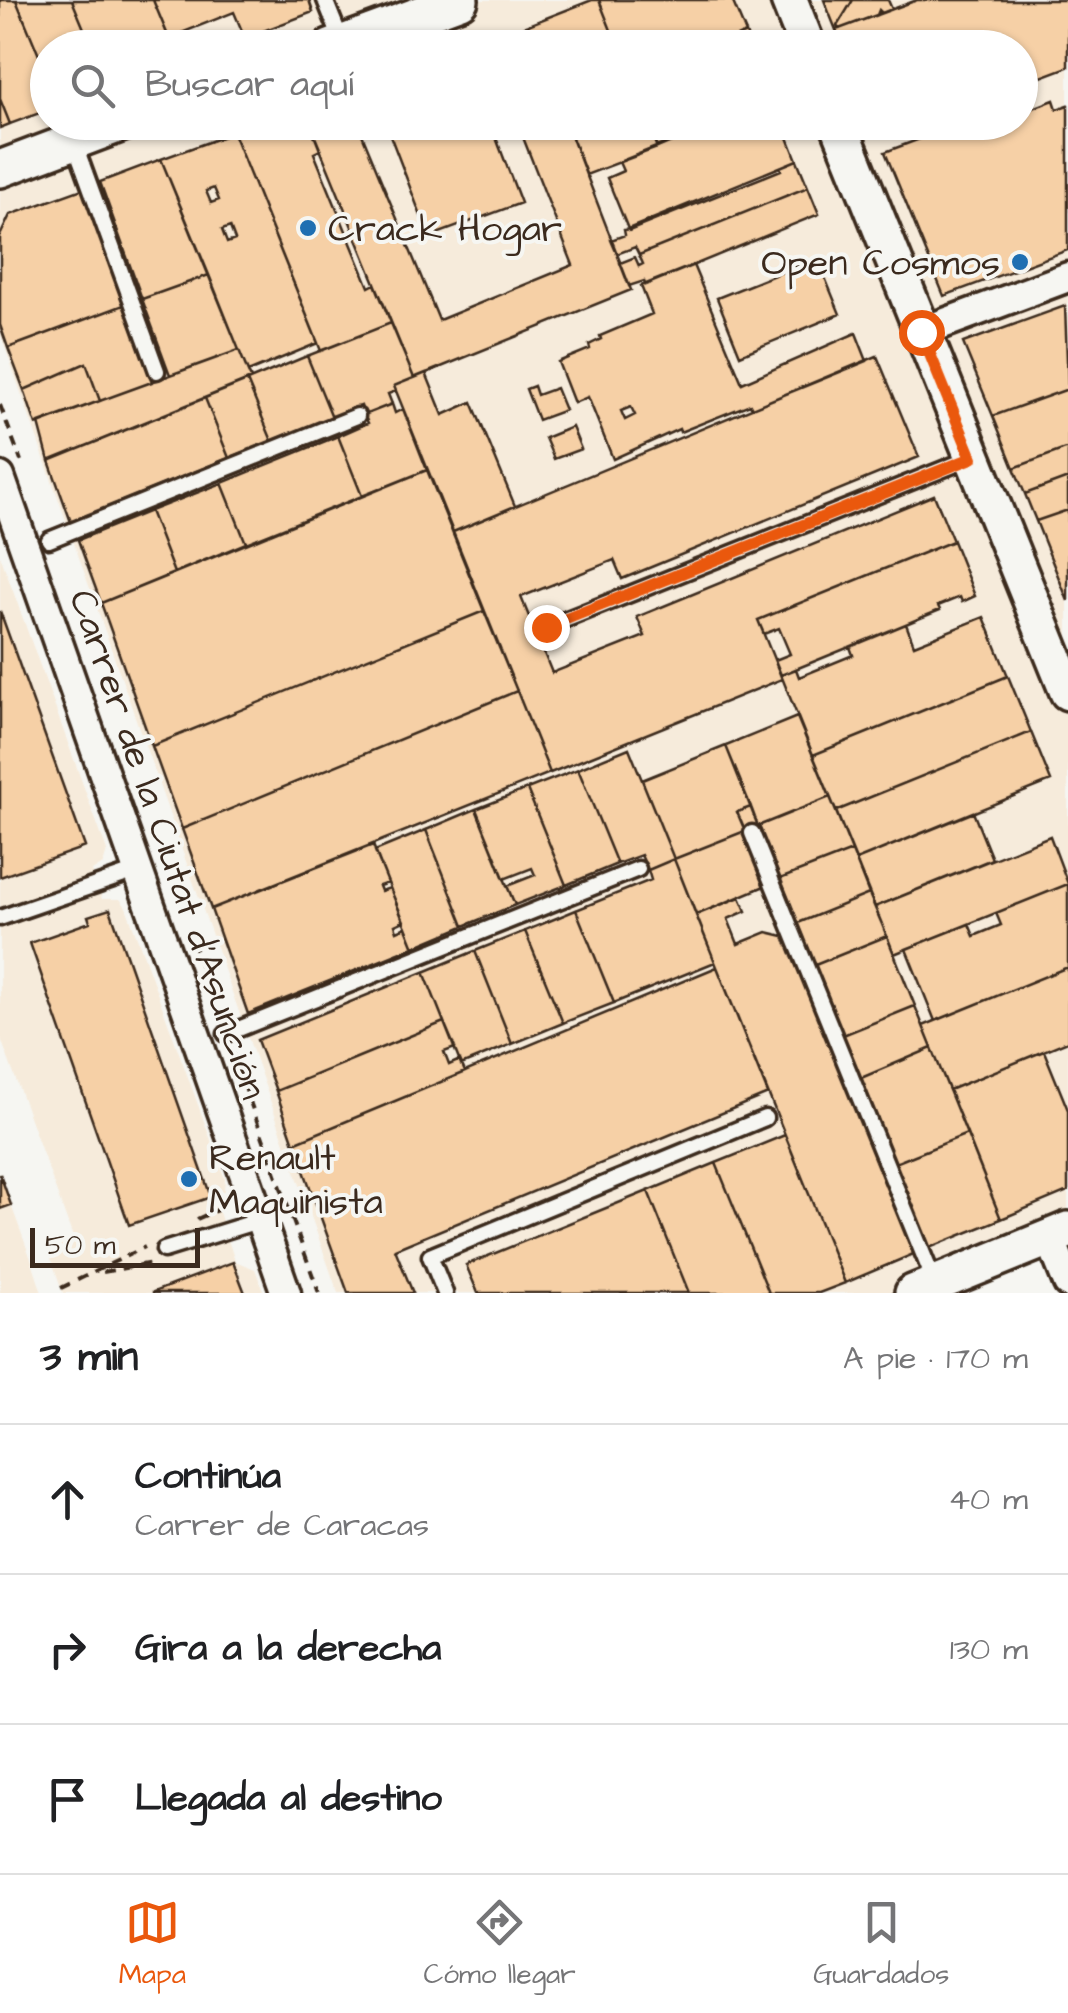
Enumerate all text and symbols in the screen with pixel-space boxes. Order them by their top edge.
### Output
search box [30,30,1038,140]
icon: search [65,58,120,113]
text: Buscar aquí [145,59,354,111]
place label: Crack Hogar [328,204,562,256]
marker: Crack Hogar [297,217,319,239]
place label: Open Cosmos [761,238,1000,290]
marker: Open Cosmos [1009,251,1031,273]
route start [899,310,945,356]
street label: Carrer de la Ciutat d'Asunción [55,583,279,1106]
route end [524,605,570,651]
place label: Renault Maquinista [209,1133,383,1229]
marker: Renault Maquinista [178,1168,200,1190]
scale bar [30,1223,200,1268]
text: 50 m [45,1226,116,1265]
text: 3 min [40,1329,138,1387]
text: A pie · 170 m [843,1336,1028,1381]
text: Continúa [135,1451,281,1503]
icon: ahead [40,1472,95,1527]
text: 40 m [948,1477,1028,1522]
text: Carrer de Caracas [135,1503,429,1548]
icon: right [40,1622,95,1677]
text: Gira a la derecha [135,1623,441,1675]
text: 130 m [950,1627,1028,1672]
icon: arrive [40,1772,95,1827]
text: Llegada al destino [135,1773,442,1825]
tab: Mapa [119,1895,186,1994]
tab: Cómo llegar [423,1895,576,1994]
tab: Guardados [813,1895,949,1994]

